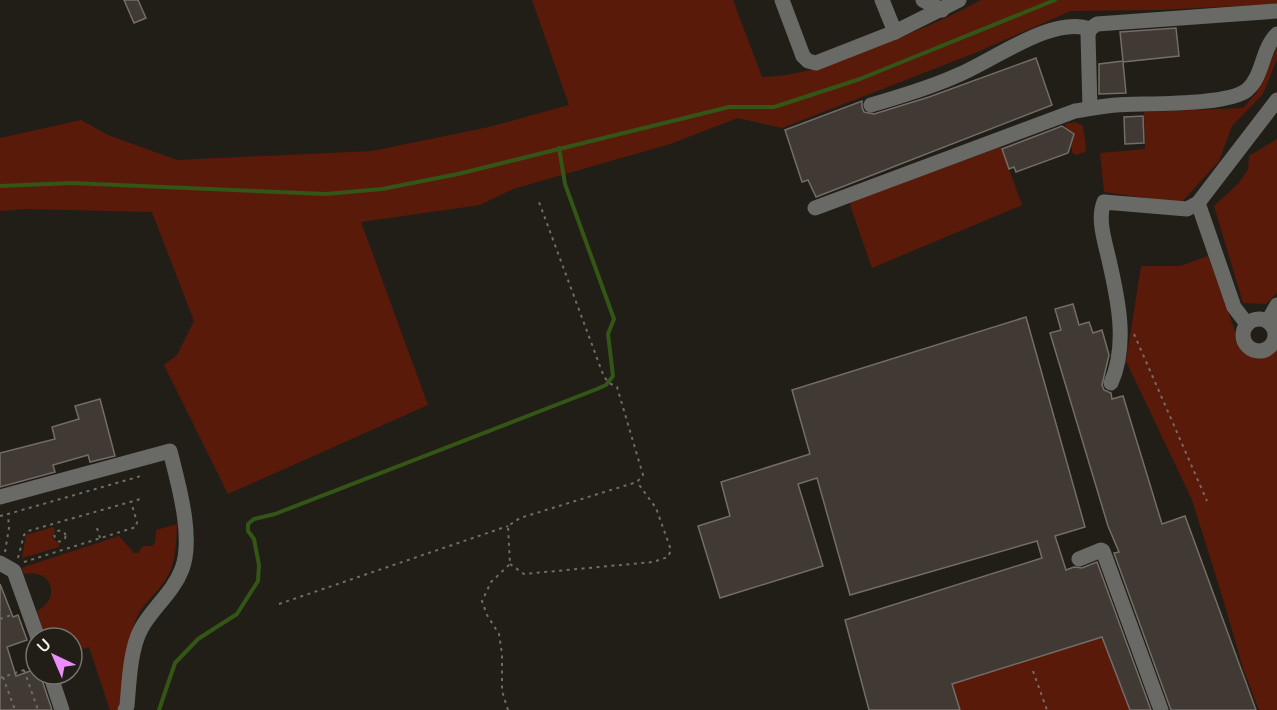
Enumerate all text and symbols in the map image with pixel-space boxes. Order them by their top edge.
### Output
north arrow [24,626,84,686]
text: U [32,634,56,658]

